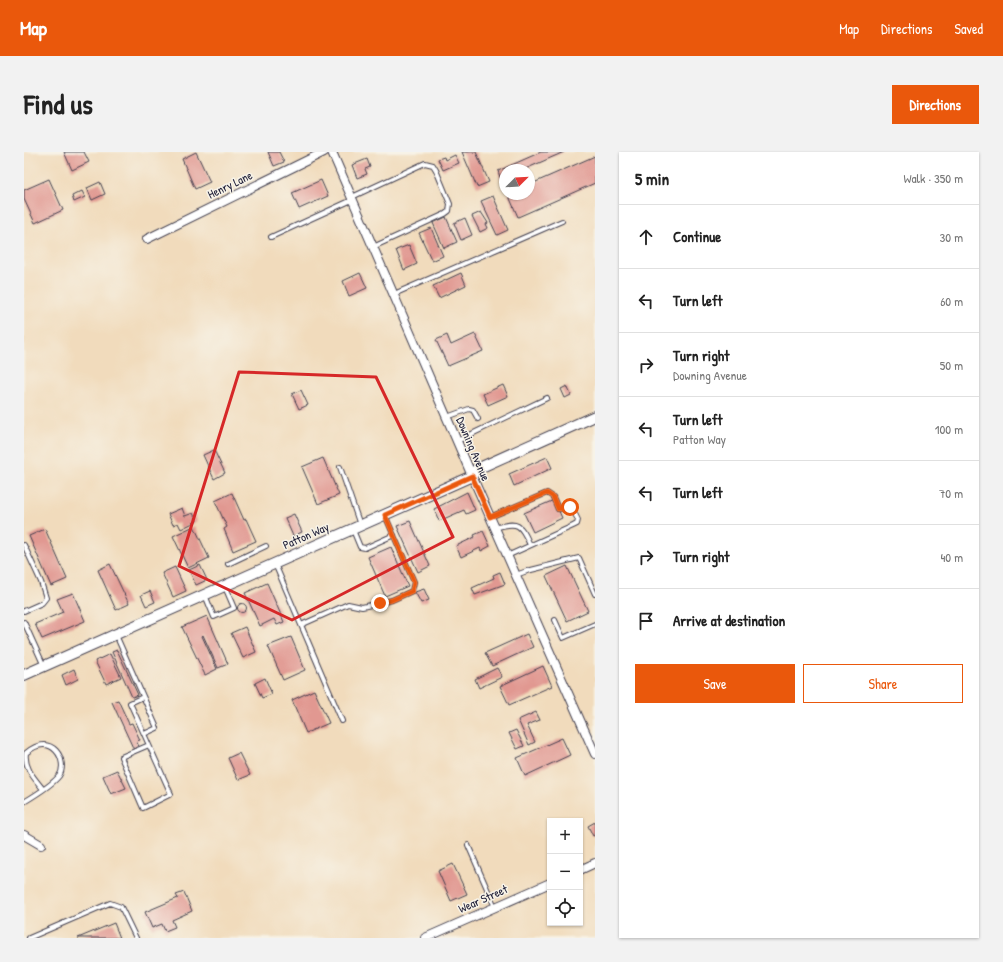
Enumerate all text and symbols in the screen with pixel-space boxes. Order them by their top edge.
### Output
text: Map [20,15,47,41]
text: Map [839,19,859,38]
text: Directions [881,19,932,38]
text: Saved [954,19,983,38]
text: Find us [24,85,93,123]
button: Directions [892,85,979,124]
north arrow [499,164,535,200]
street label: Henry Lane [205,166,255,203]
text: 5 min [635,167,669,190]
text: Walk · 350 m [903,169,963,187]
icon: ahead [635,226,657,248]
text: Continue [673,226,721,247]
text: 30 m [940,228,963,246]
icon: left [635,290,657,312]
text: Turn left [673,290,723,311]
text: 60 m [940,292,963,310]
text: Turn right [673,345,729,366]
icon: right [635,354,657,376]
text: 50 m [940,356,963,374]
text: Downing Avenue [673,366,747,384]
text: Turn left [673,409,723,430]
street label: Downing Avenue [452,414,495,484]
icon: left [635,418,657,440]
text: 100 m [935,420,963,438]
text: Patton Way [673,430,726,448]
icon: left [635,482,657,504]
text: Turn left [673,482,723,503]
text: 70 m [939,484,963,502]
route start [561,498,579,516]
street label: Patton Way [280,518,332,553]
icon: right [635,546,657,568]
text: Turn right [673,546,729,567]
text: 40 m [940,548,963,566]
route end [371,594,389,612]
icon: arrive [635,610,657,632]
text: Arrive at destination [673,610,785,631]
button: Save [635,664,795,703]
button: Share [803,664,963,703]
map controls [547,818,583,926]
button: + [547,818,583,854]
button: − [547,854,583,890]
street label: Wear Street [455,880,511,917]
button: locate [547,890,583,926]

